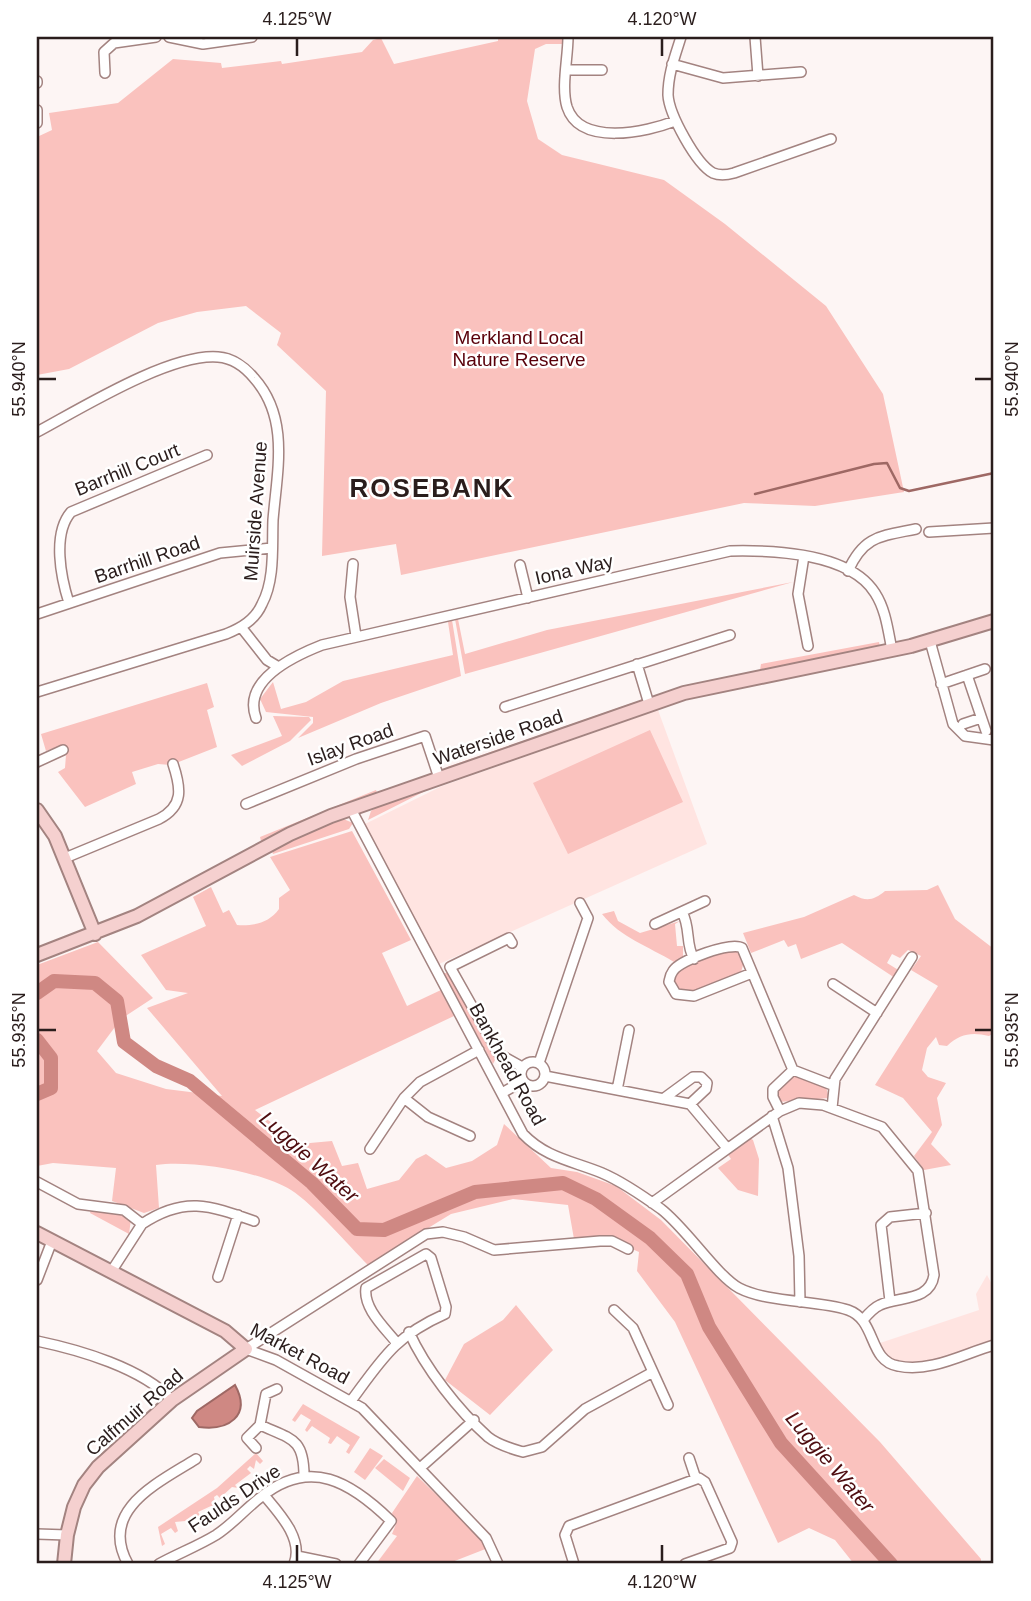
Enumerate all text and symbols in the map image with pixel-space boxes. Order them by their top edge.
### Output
text: 4.125°W [262,9,332,29]
text: 4.120°W [627,9,697,29]
park label: Merkland Local Nature Reserve [452,327,586,370]
text: 55.940°N [9,341,29,417]
text: 55.940°N [1002,341,1022,417]
street label: Barrhill Court [72,439,183,500]
street label: Muirside Avenue [240,440,271,582]
district label: ROSEBANK [350,473,514,503]
street label: Barrhill Road [92,532,203,587]
street label: Iona Way [533,550,616,589]
street label: Waterside Road [431,705,566,769]
street label: Islay Road [304,719,396,770]
text: 55.935°N [9,992,29,1068]
text: 55.935°N [1002,992,1022,1068]
street label: Bankhead Road [465,1000,550,1129]
water label: Luggie Water [255,1106,364,1208]
street label: Market Road [247,1319,353,1388]
street label: Calfmuir Road [82,1365,187,1460]
water label: Luggie Water [782,1407,880,1518]
street label: Faulds Drive [184,1460,284,1537]
text: 4.125°W [262,1572,332,1592]
text: 4.120°W [627,1572,697,1592]

